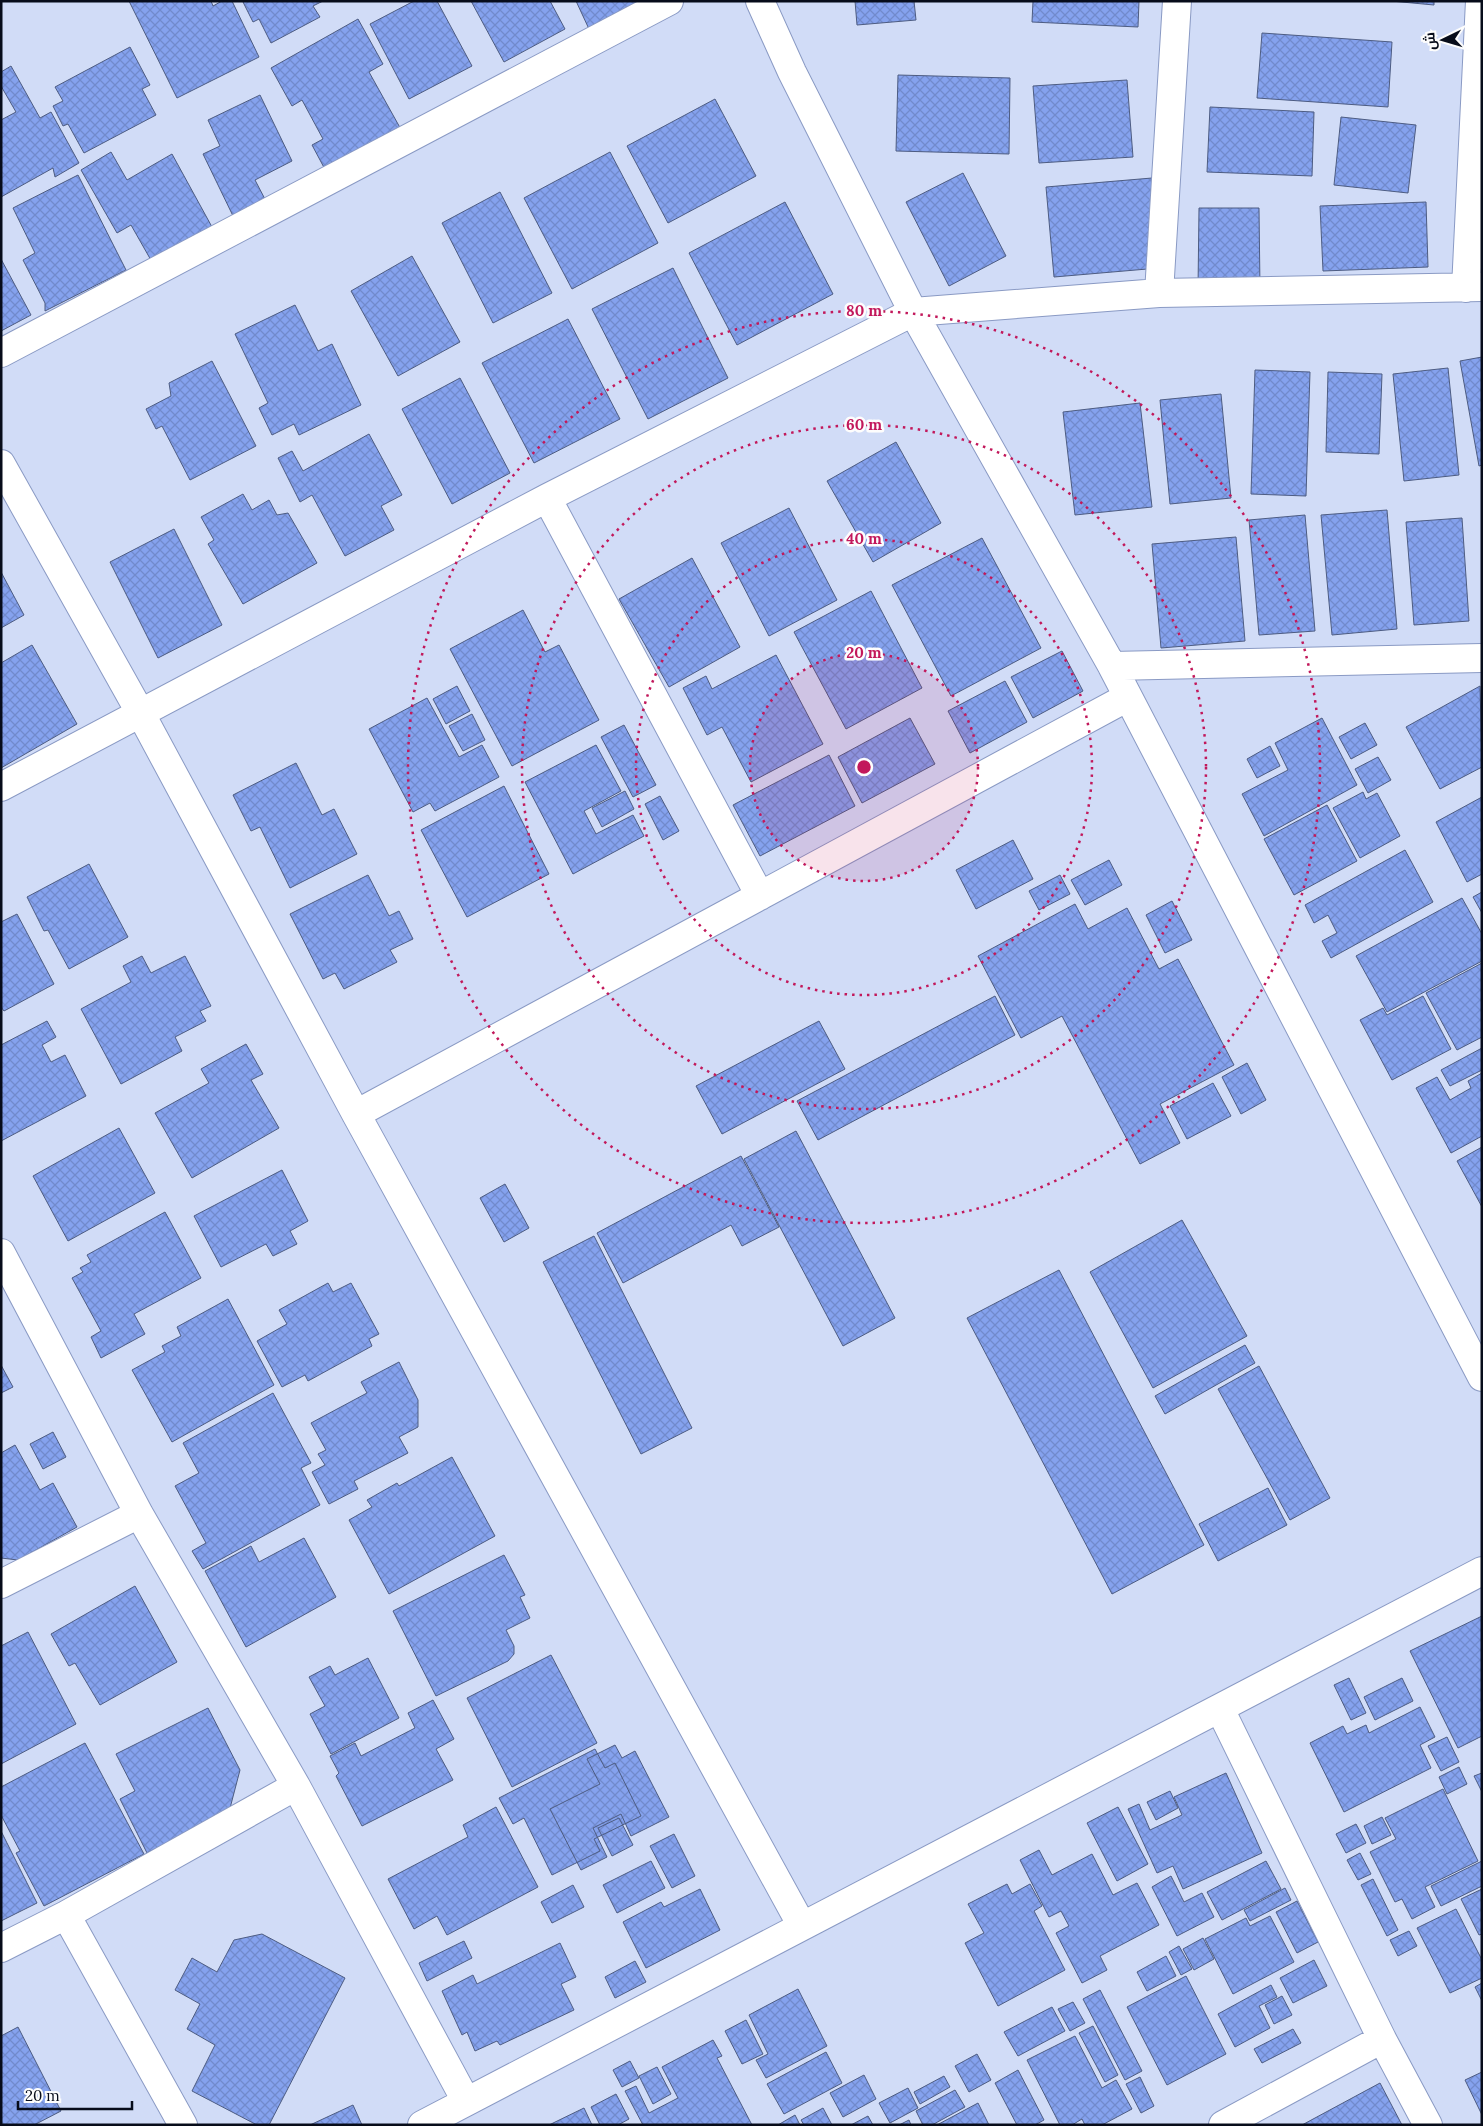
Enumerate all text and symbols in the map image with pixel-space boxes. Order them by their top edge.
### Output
north arrow [1418,15,1468,65]
text: ش [1420,31,1440,51]
text: 80 m [846,301,882,320]
text: 60 m [846,415,882,434]
text: 40 m [846,529,882,548]
text: 20 m [846,643,882,662]
centre of rings [855,758,873,776]
scale bar [18,2078,131,2110]
text: 20 m [25,2086,60,2105]

